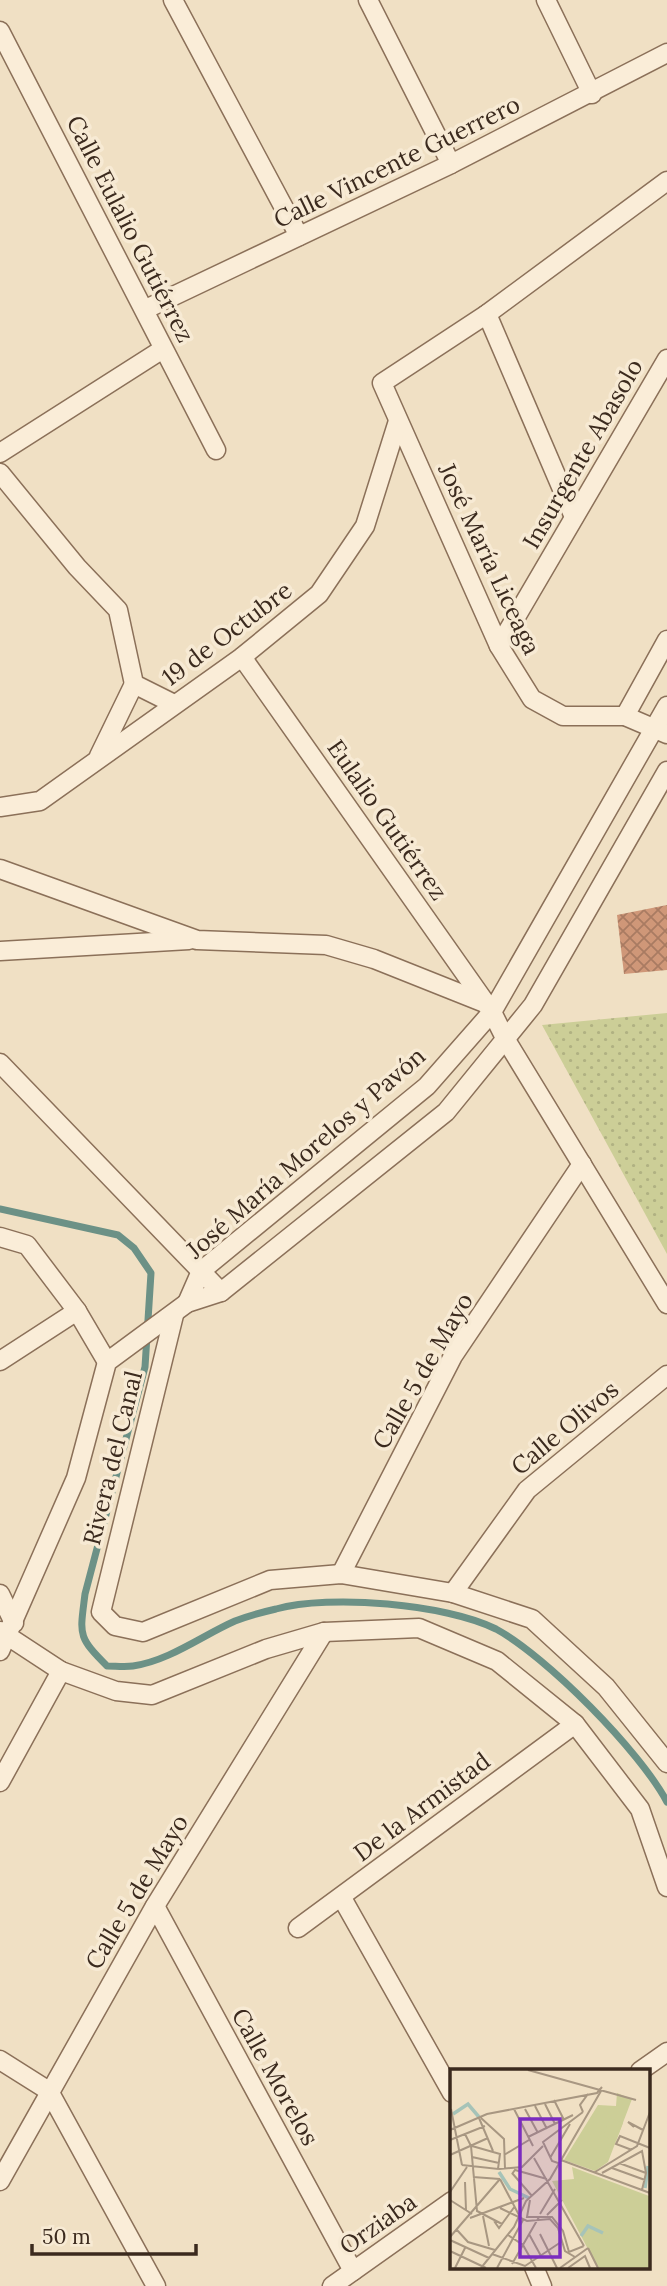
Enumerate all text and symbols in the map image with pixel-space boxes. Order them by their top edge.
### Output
street label: Calle Vincente Guerrero [269,88,525,235]
street label: Calle Eulalio Gutiérrez [60,110,201,347]
street label: Insurgente Abasolo [516,353,650,554]
street label: José María Liceaga [431,457,547,660]
street label: 19 de Octubre [155,575,298,693]
street label: Eulalio Gutiérrez [320,733,454,906]
street label: José María Morelos y Pavón [179,1040,432,1266]
street label: Calle 5 de Mayo [365,1287,480,1454]
street label: Rivera del Canal [76,1367,149,1548]
street label: Calle Olivos [505,1374,625,1482]
street label: De la Armistad [347,1745,496,1868]
street label: Calle 5 de Mayo [78,1809,195,1975]
street label: Calle Morelos [225,2003,326,2151]
inset map [450,2069,650,2268]
street label: Orziaba [333,2186,422,2261]
scale bar [32,2212,196,2256]
text: 50 m [42,2223,91,2250]

